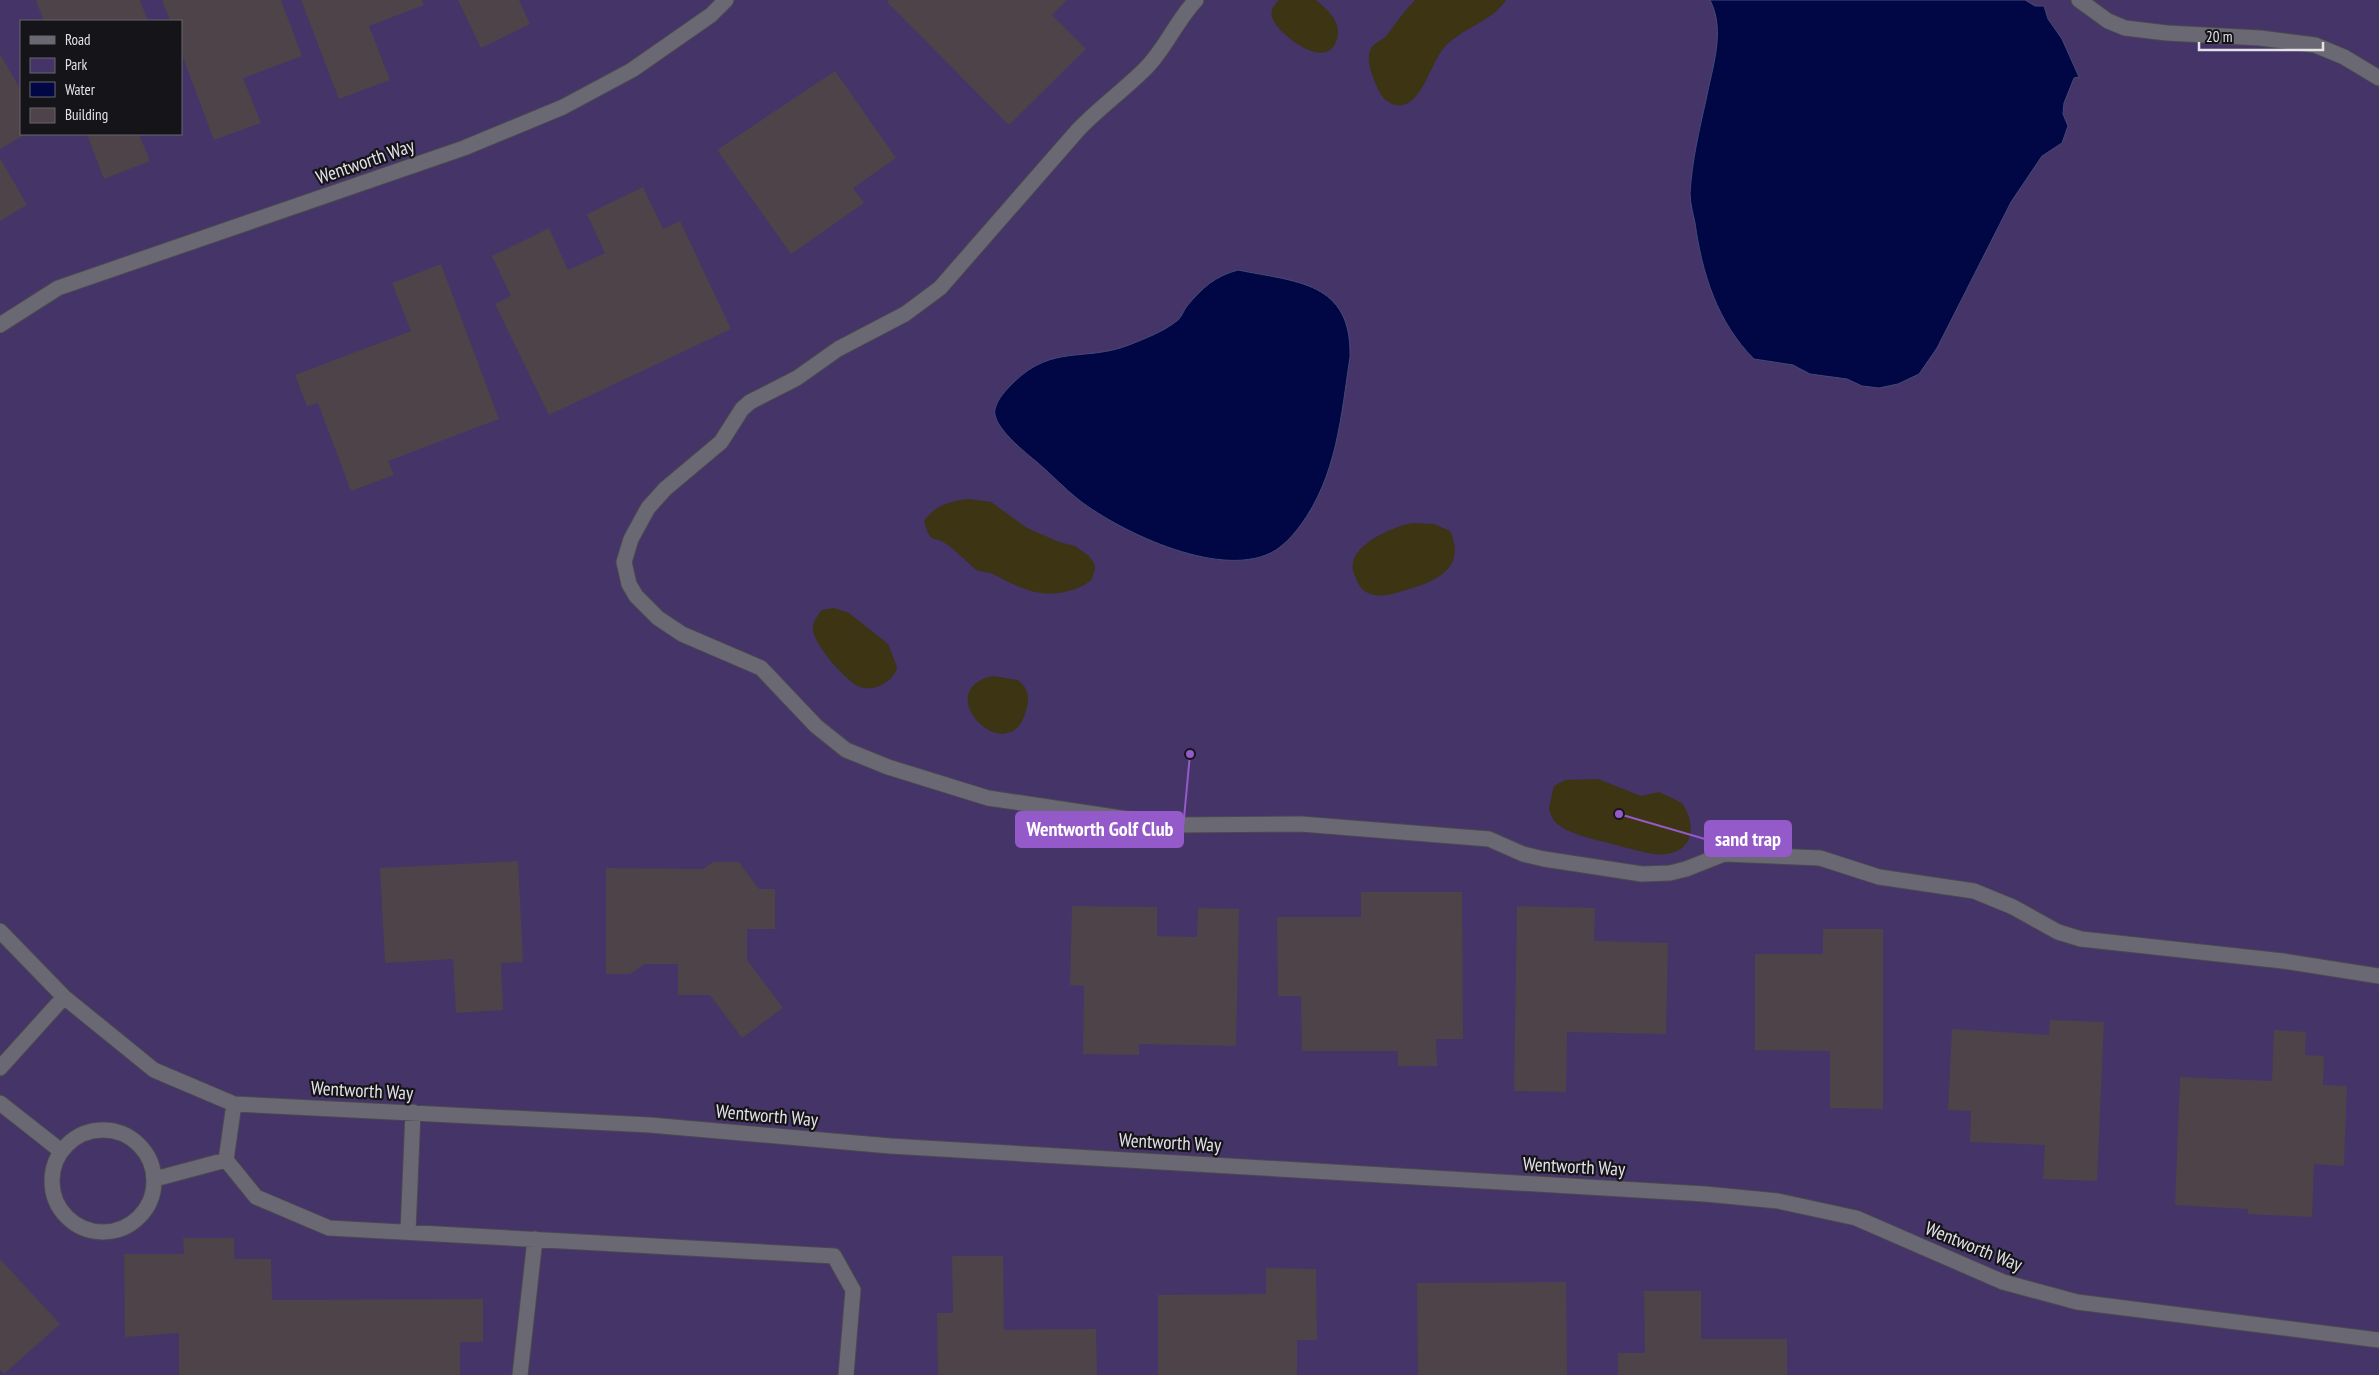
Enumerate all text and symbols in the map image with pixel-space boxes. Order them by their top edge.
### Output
legend [20,20,182,135]
scale bar [2199,20,2323,52]
text: 20 m [2206,27,2232,46]
text: Road [65,30,91,49]
text: Park [65,55,87,74]
text: Water [65,80,96,99]
text: Building [65,105,108,124]
street label: Wentworth Way [313,133,418,189]
callout: Wentworth Golf Club [1016,812,1183,847]
text: Wentworth Golf Club [1026,816,1174,842]
callout: sand trap [1705,821,1791,856]
text: sand trap [1715,826,1781,852]
street label: Wentworth Way [310,1075,415,1105]
street label: Wentworth Way [715,1099,820,1131]
street label: Wentworth Way [1118,1127,1223,1157]
street label: Wentworth Way [1522,1151,1627,1181]
street label: Wentworth Way [1922,1216,2027,1277]

